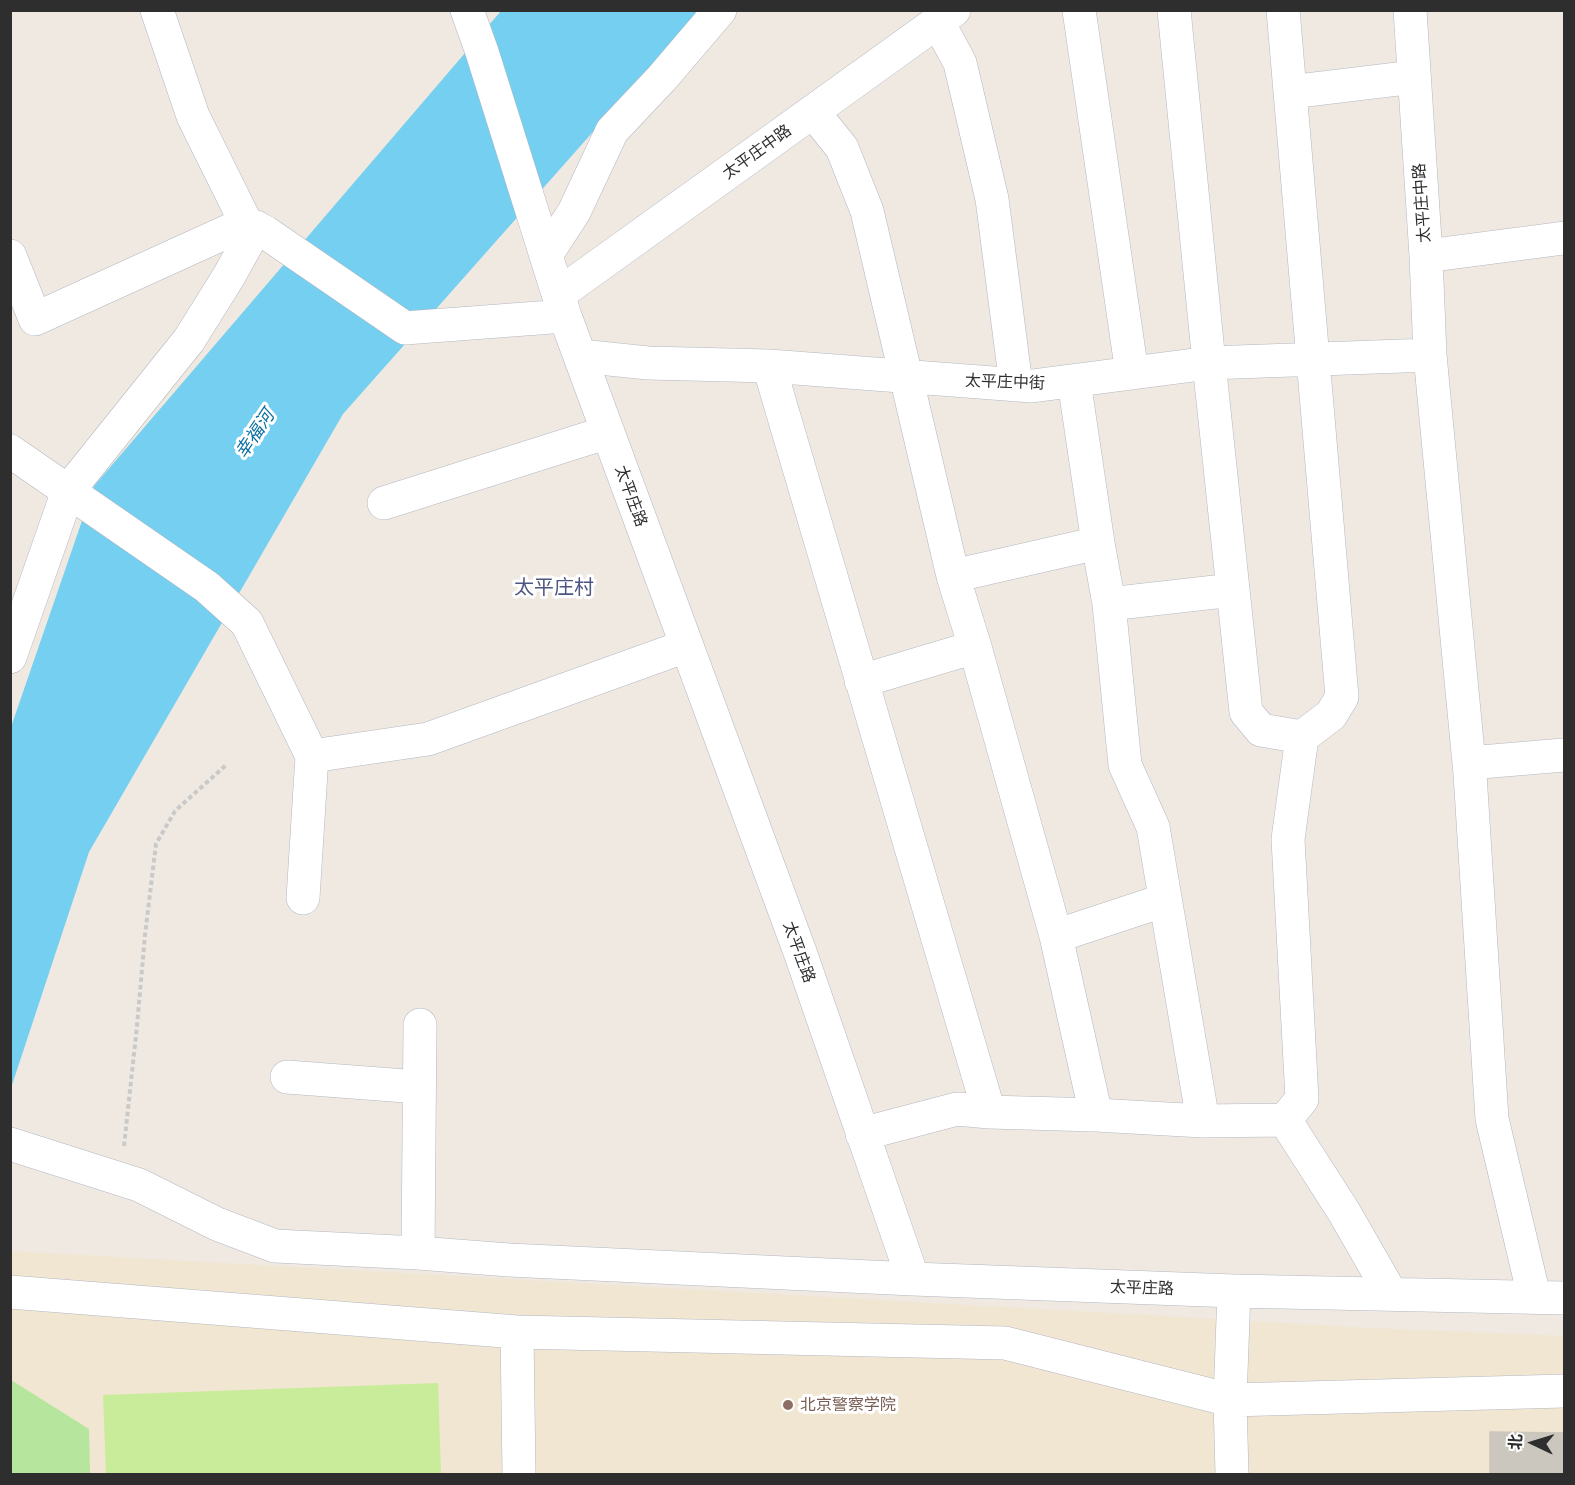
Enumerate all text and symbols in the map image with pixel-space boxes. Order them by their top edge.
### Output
street label: 太平庄中路 [719,121,795,183]
street label: 太平庄中路 [1410,162,1434,244]
street label: 太平庄中街 [965,371,1045,393]
water label: 幸福河 [231,406,279,462]
street label: 太平庄路 [611,463,651,529]
district label: 太平庄村 [514,576,594,600]
street label: 太平庄路 [779,919,819,985]
street label: 太平庄路 [1110,1277,1174,1299]
place label: 北京警察学院 [800,1395,896,1415]
marker: 北京警察学院 [781,1398,795,1412]
north arrow [1503,1413,1563,1473]
text: 北 [1506,1433,1525,1450]

